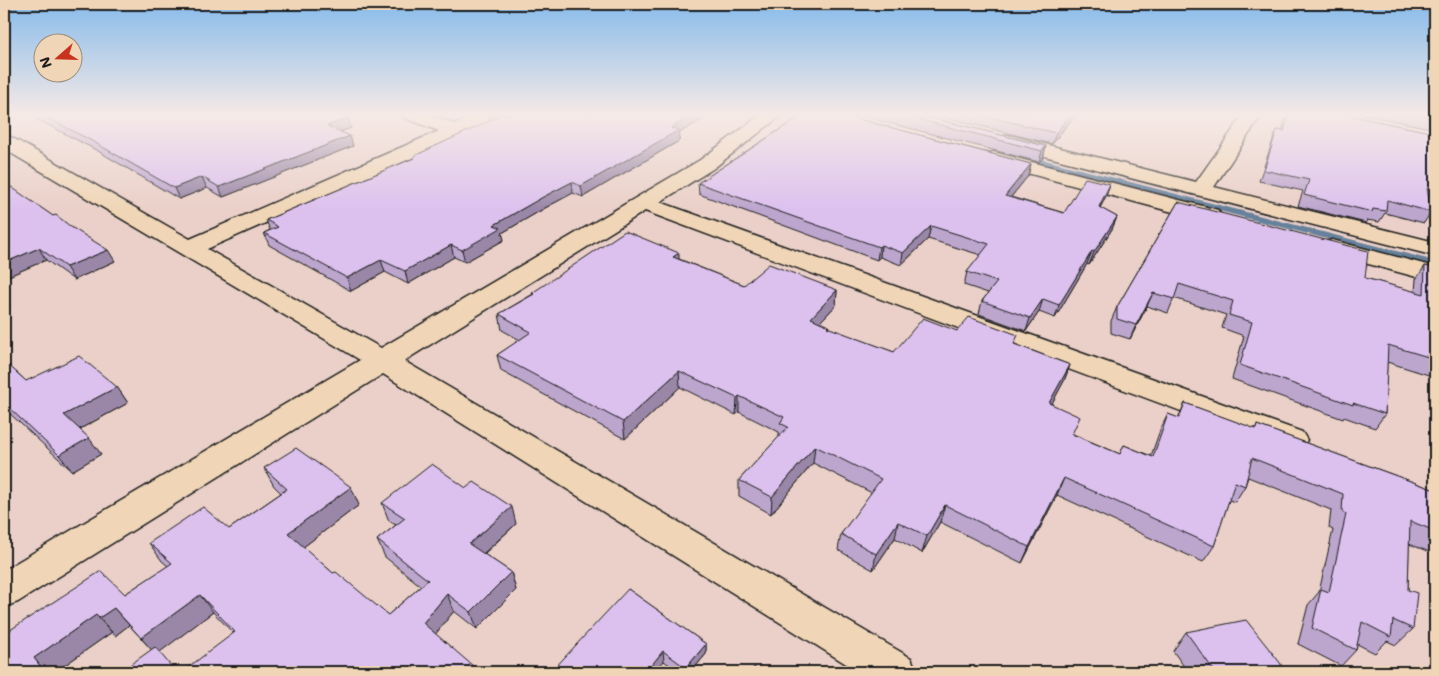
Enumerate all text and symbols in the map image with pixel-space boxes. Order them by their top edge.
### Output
north arrow [32,32,82,82]
text: N [35,54,56,71]

